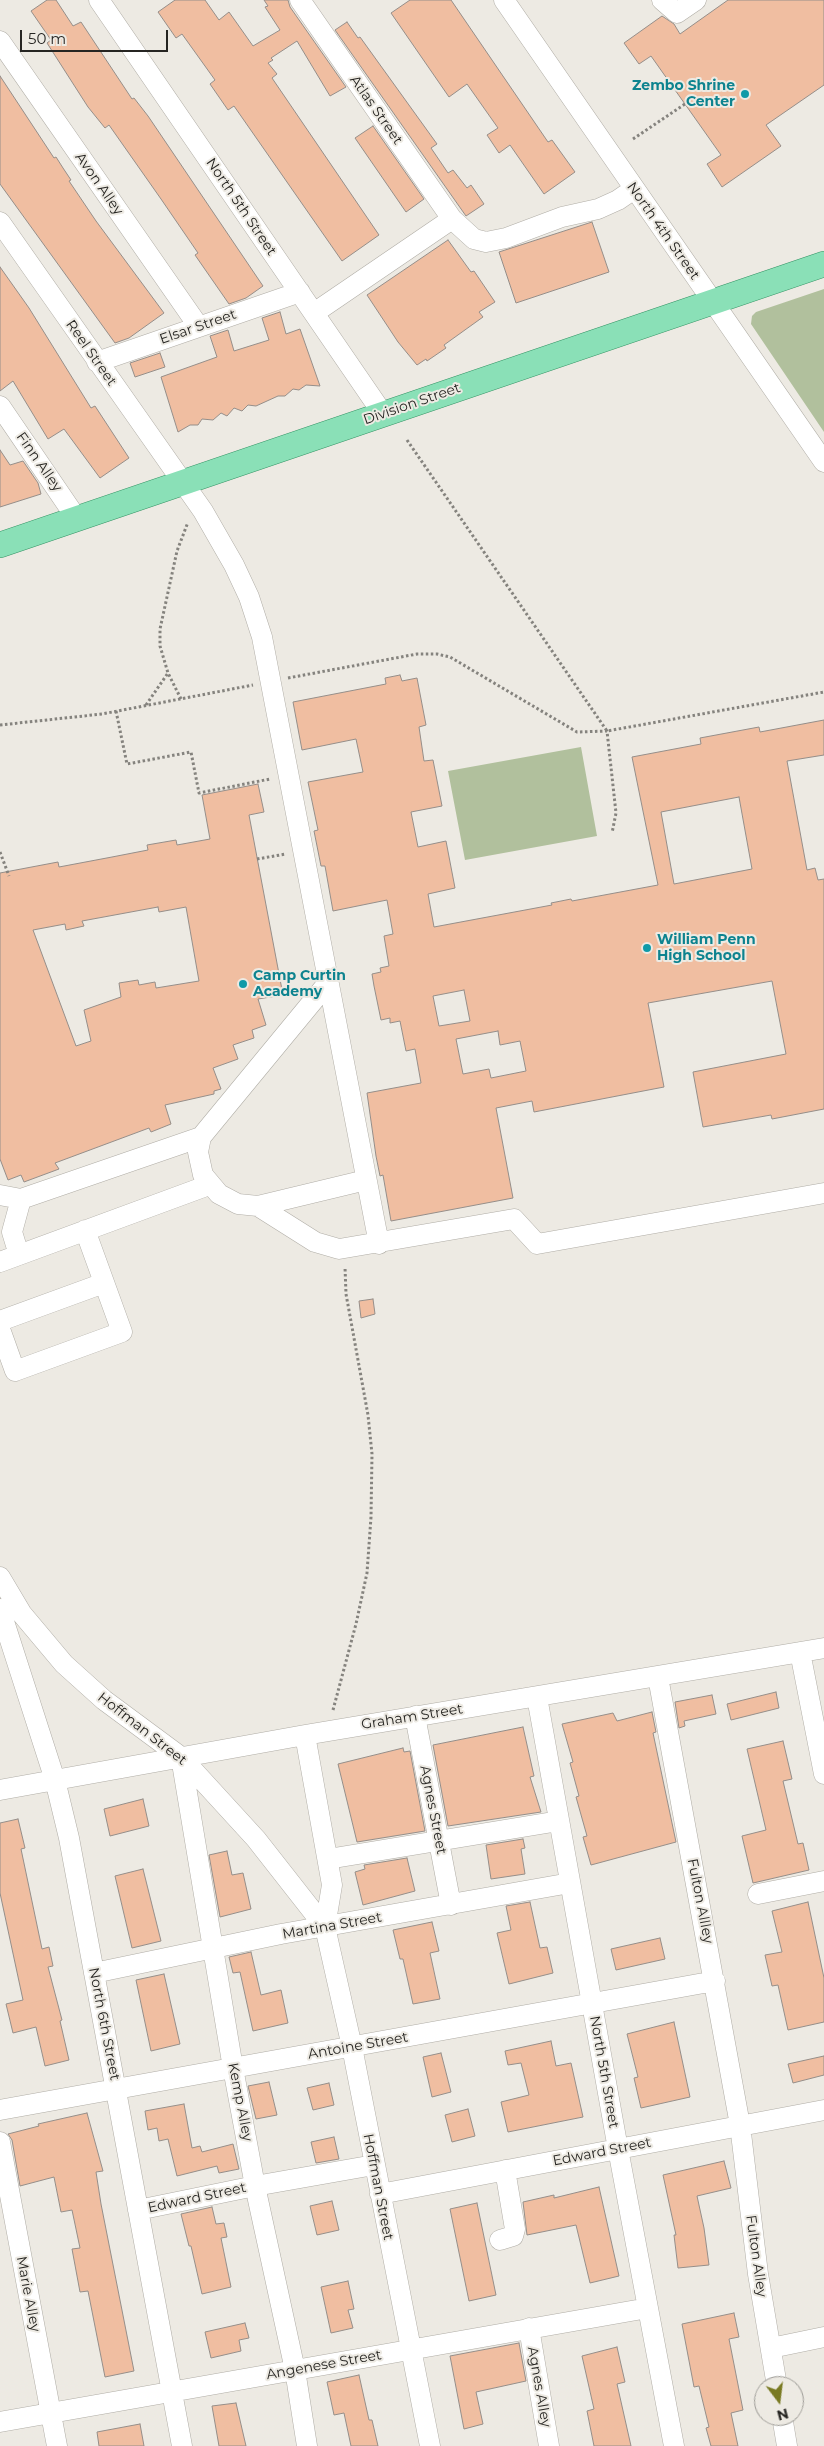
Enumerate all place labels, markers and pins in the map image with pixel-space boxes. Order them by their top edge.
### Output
place label: Zembo Shrine Center [632,78,735,110]
marker: Zembo Shrine Center [739,88,751,100]
place label: William Penn High School [657,932,756,964]
marker: William Penn High School [641,942,653,954]
place label: Camp Curtin Academy [253,968,346,1000]
marker: Camp Curtin Academy [237,978,249,990]

